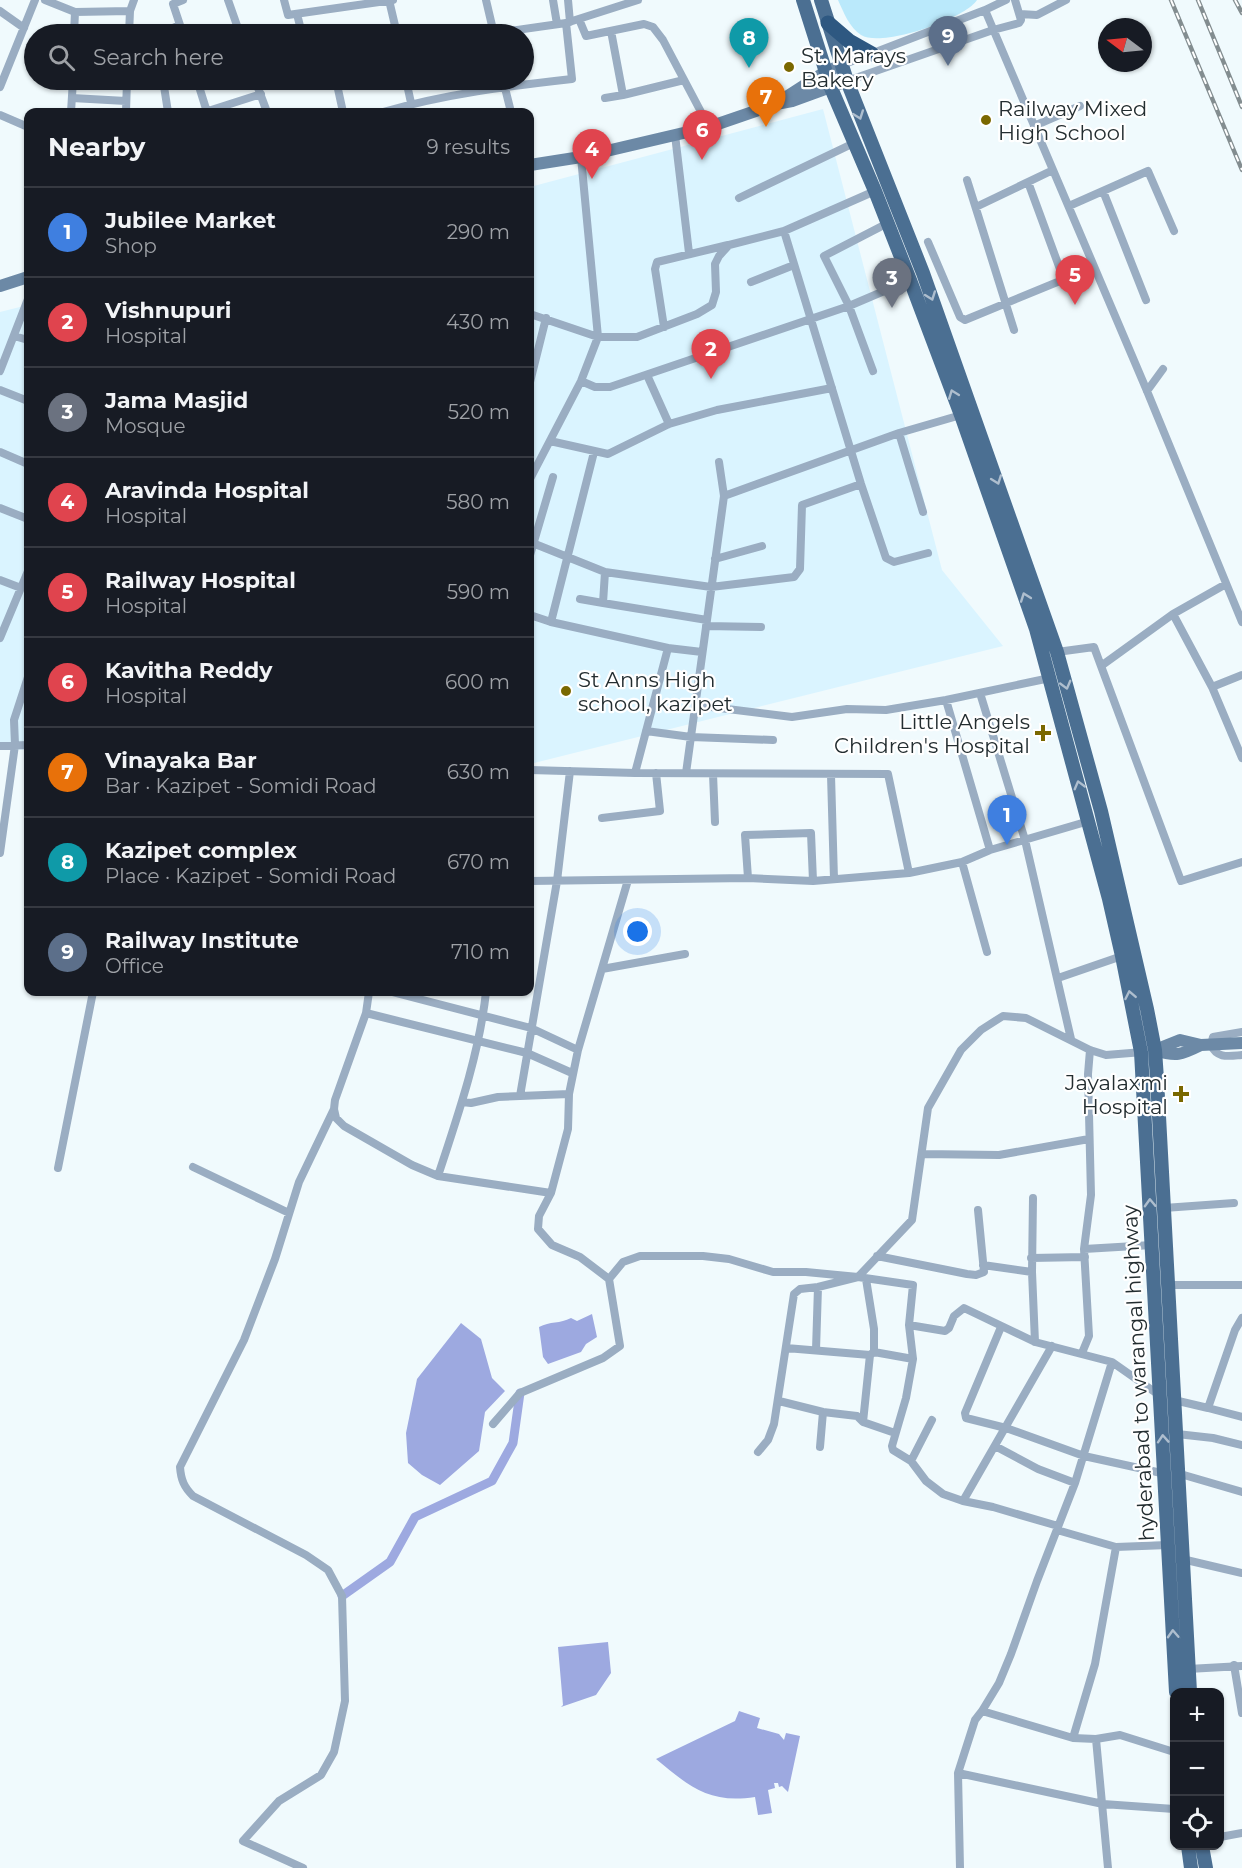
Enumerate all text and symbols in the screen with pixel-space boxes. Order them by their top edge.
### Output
pin: 9 [928,16,968,66]
north arrow [1098,18,1152,72]
pin: 8 [730,19,768,68]
search box [24,24,534,90]
icon: search [45,41,78,74]
place label: St. Marays Bakery [801,43,906,92]
text: Search here [93,44,224,71]
marker: St. Marays Bakery [782,60,796,74]
pin: 7 [746,78,786,127]
place label: Railway Mixed High School [998,96,1147,145]
one-way arrow [852,109,865,120]
pin: 6 [682,110,722,160]
marker: Railway Mixed High School [979,113,993,127]
pin: 4 [572,130,612,179]
text: Nearby [48,131,145,163]
text: 9 results [426,135,510,159]
text: Jubilee Market [105,207,276,234]
text: 1 [64,220,71,244]
text: 290 m [447,220,510,244]
text: Shop [105,234,157,258]
pin: 5 [1056,256,1094,305]
pin: 3 [872,258,912,308]
one-way arrow [924,290,937,301]
text: Vishnupuri [105,297,231,324]
text: 2 [62,310,73,334]
text: 430 m [446,310,510,334]
text: Hospital [105,324,187,348]
pin: 2 [692,330,730,379]
text: Jama Masjid [105,387,248,414]
one-way arrow [947,389,960,400]
text: 3 [62,400,73,424]
text: 520 m [448,400,510,424]
text: Mosque [105,414,185,438]
one-way arrow [990,474,1002,485]
text: Aravinda Hospital [105,477,309,504]
text: 4 [61,490,74,514]
text: 580 m [446,490,510,514]
text: Hospital [105,504,187,528]
text: Railway Hospital [105,567,296,594]
text: 5 [62,580,73,604]
text: 590 m [447,580,510,604]
one-way arrow [1020,593,1033,603]
text: Hospital [105,594,187,618]
text: Kavitha Reddy [105,657,272,684]
place label: St Anns High school, kazipet [578,667,733,716]
text: 6 [61,670,74,694]
text: 600 m [445,670,510,694]
one-way arrow [1058,680,1071,690]
text: Hospital [105,684,187,708]
marker: St Anns High school, kazipet [559,684,573,698]
place label: Little Angels Children's Hospital [834,709,1030,758]
marker: Little Angels Children's Hospital [1034,724,1052,742]
text: Vinayaka Bar [105,747,257,774]
text: 7 [61,760,74,784]
text: 630 m [447,760,510,784]
text: Bar · Kazipet - Somidi Road [105,774,377,798]
one-way arrow [1074,780,1087,790]
pin: 1 [988,796,1026,845]
text: Kazipet complex [105,837,297,864]
text: 8 [61,850,74,874]
text: 670 m [447,850,510,874]
text: Place · Kazipet - Somidi Road [105,864,396,888]
your location [623,917,652,946]
text: Railway Institute [105,927,299,954]
text: 9 [61,940,74,964]
text: 710 m [451,940,510,964]
text: Office [105,954,164,978]
one-way arrow [1124,990,1137,1000]
place label: Jayalaxmi Hospital [1064,1070,1168,1119]
marker: Jayalaxmi Hospital [1172,1085,1190,1103]
one-way arrow [1144,1198,1157,1207]
street label: hyderabad to warangal highway [1117,1203,1159,1542]
one-way arrow [1157,1435,1170,1444]
one-way arrow [1167,1630,1180,1639]
map controls [1170,1688,1224,1850]
button: + [1170,1688,1224,1742]
button: − [1170,1742,1224,1796]
button: locate [1170,1796,1224,1850]

